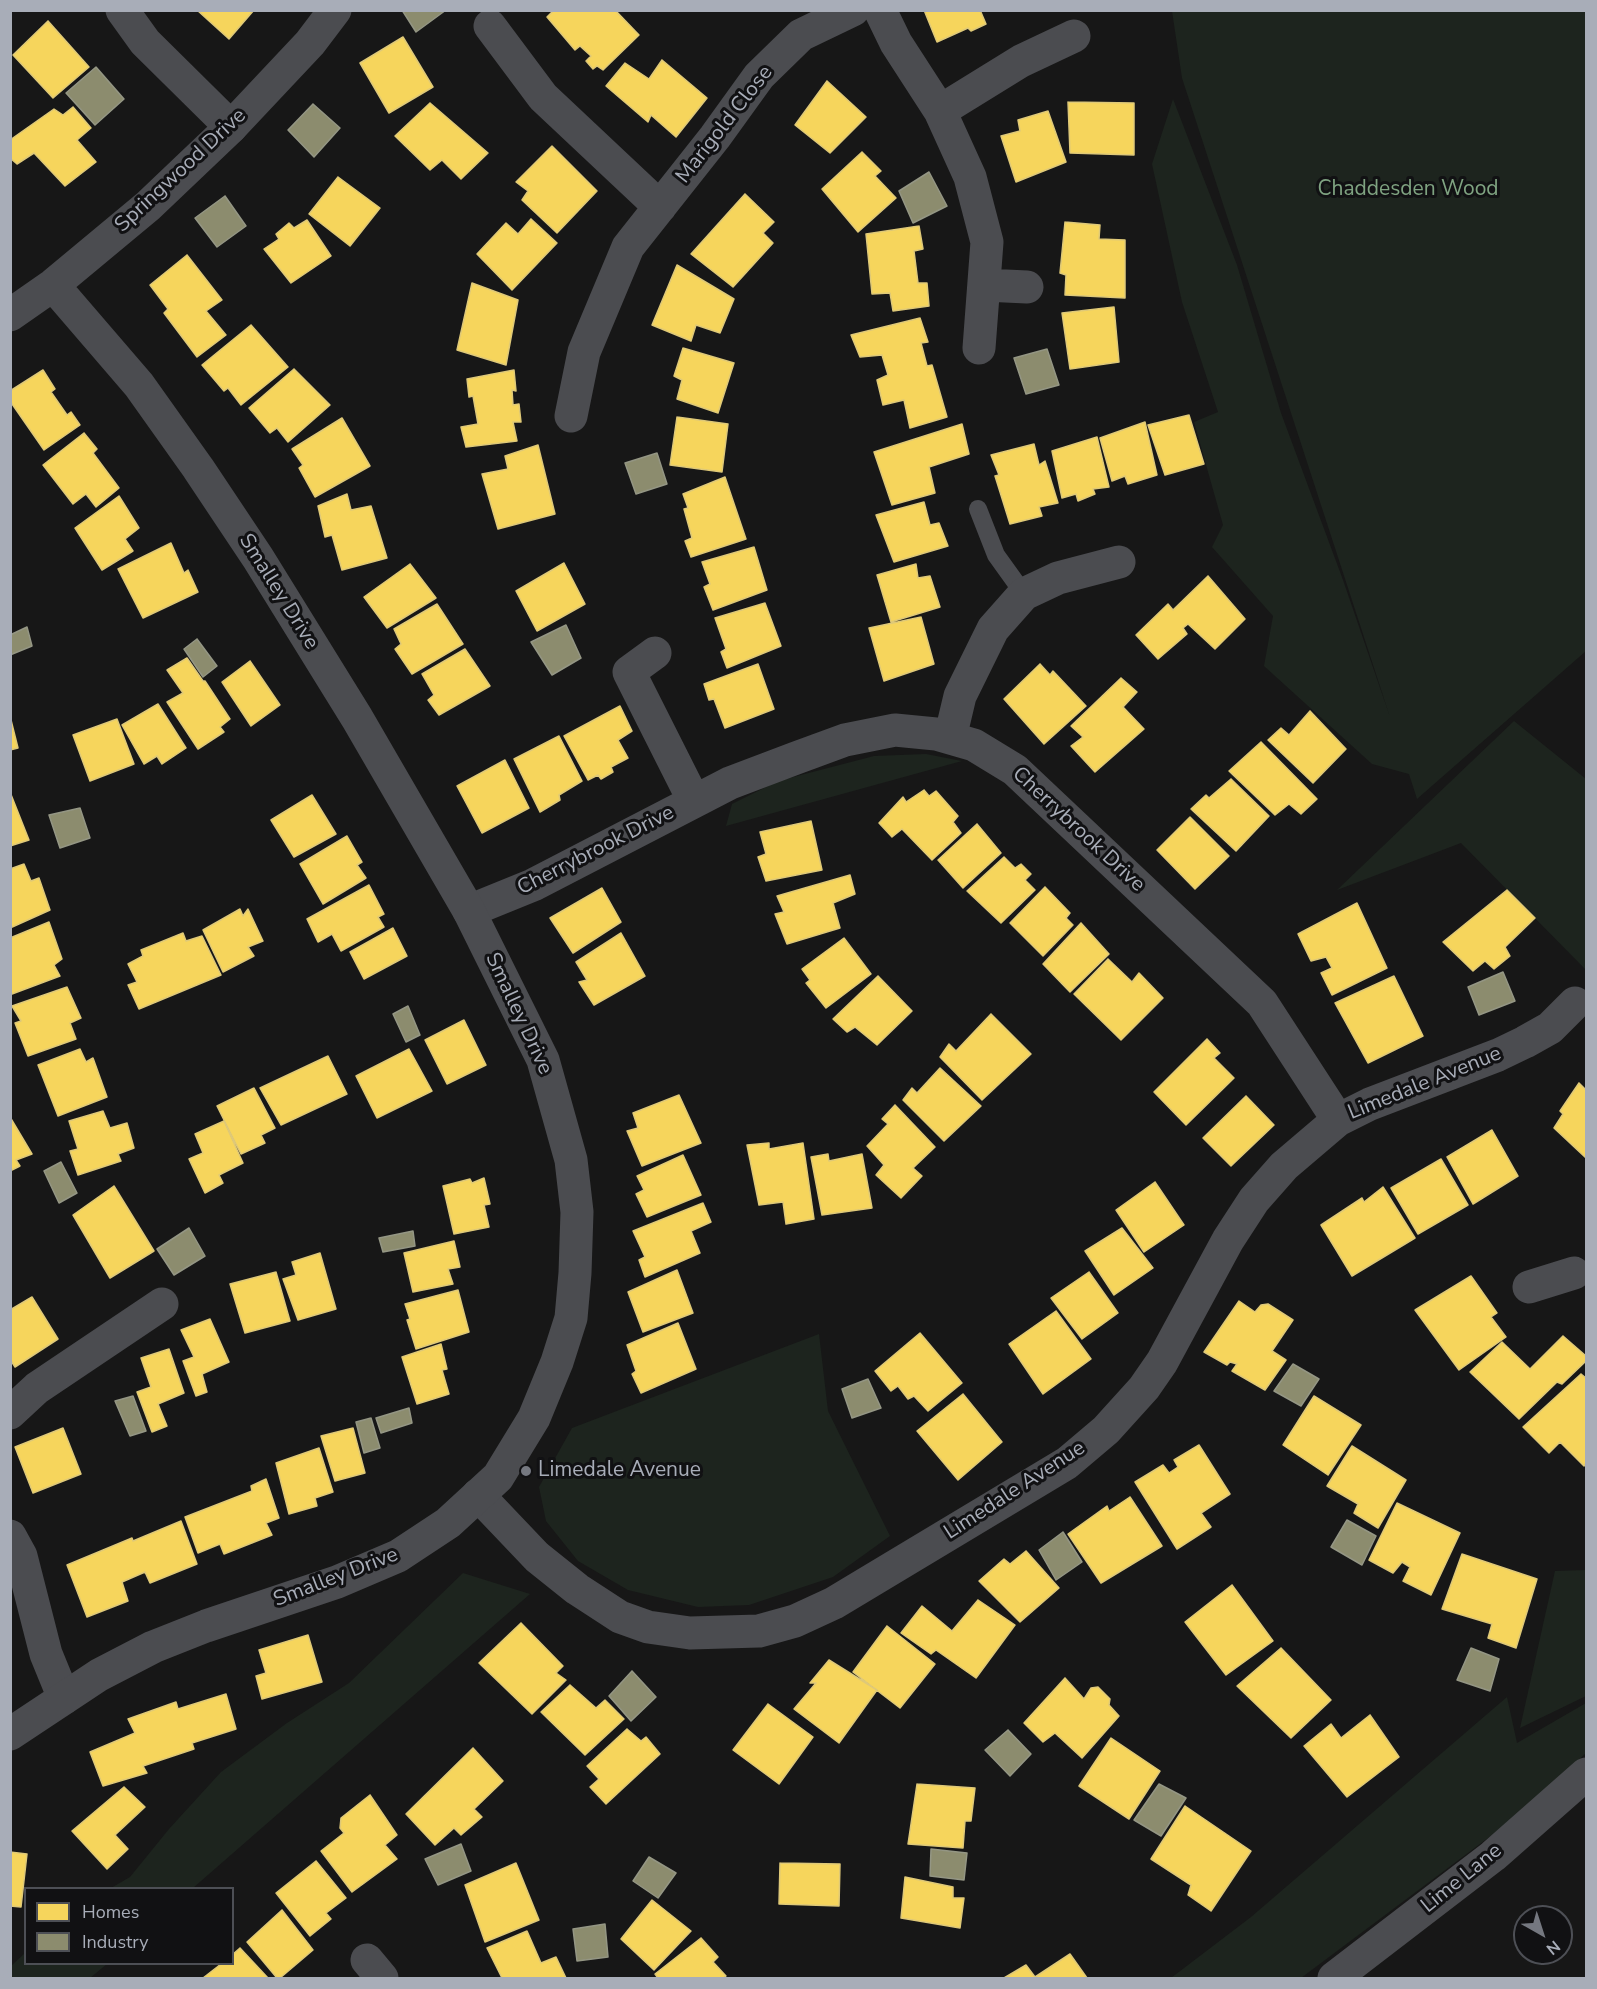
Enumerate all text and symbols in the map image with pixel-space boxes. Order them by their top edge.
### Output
street label: Marigold Close [671,61,779,189]
street label: Springwood Drive [110,104,252,238]
park label: Chaddesden Wood [1317,177,1499,203]
street label: Smalley Drive [233,530,323,654]
street label: Cherrybrook Drive [1006,762,1150,898]
street label: Cherrybrook Drive [513,801,679,901]
street label: Smalley Drive [479,949,557,1079]
street label: Limedale Avenue [1345,1042,1505,1126]
street label: Limedale Avenue [940,1436,1090,1546]
place label: Limedale Avenue [538,1458,701,1484]
marker: Limedale Avenue [519,1464,533,1478]
street label: Smalley Drive [270,1543,402,1613]
street label: Lime Lane [1417,1839,1507,1919]
legend [24,1887,234,1965]
text: Homes [82,1900,139,1924]
north arrow [1513,1905,1573,1965]
text: Industry [82,1930,149,1954]
text: N [1541,1935,1565,1960]

